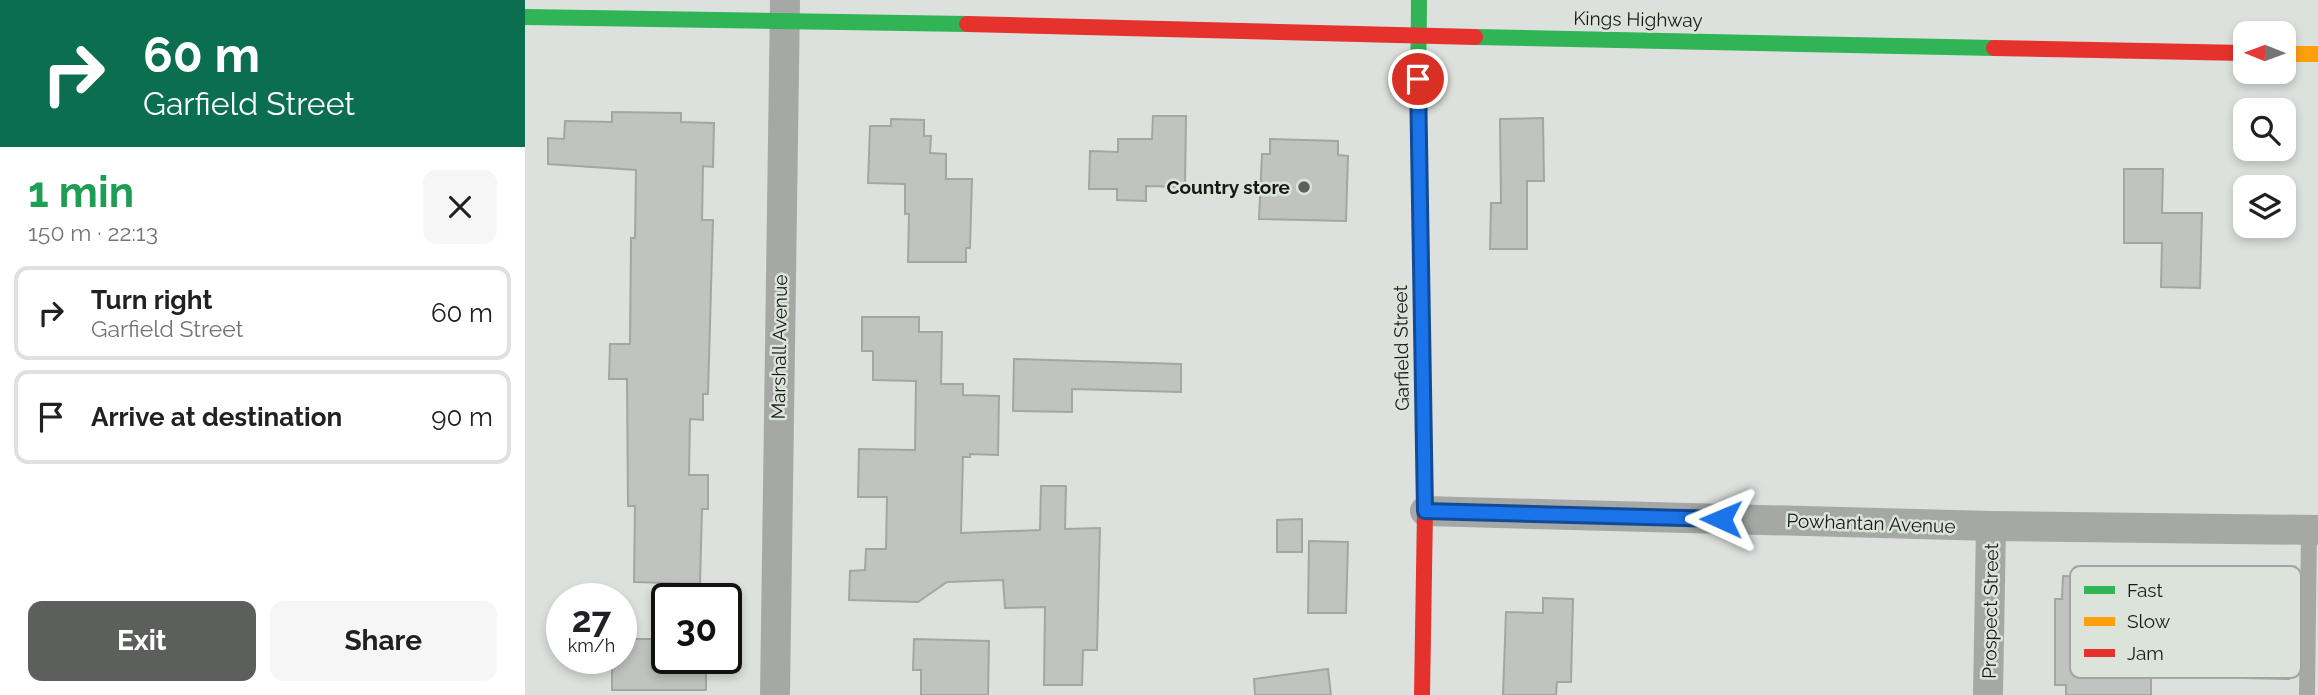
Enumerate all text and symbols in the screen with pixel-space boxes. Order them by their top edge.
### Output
street label: Kings Highway [1573,7,1703,31]
north arrow [2233,21,2296,84]
map controls [2233,21,2296,238]
text: 60 m [143,26,260,83]
icon: right [28,28,119,119]
pin [1388,49,1448,109]
icon: arrive [1399,60,1437,98]
text: Garfield Street [143,85,355,122]
button: search [2233,98,2296,161]
text: 1 min [28,168,134,217]
button: close [423,170,497,244]
button: layers [2233,175,2296,238]
place label: Country store [1167,176,1290,198]
marker: Country store [1296,179,1312,195]
text: 150 m · 22:13 [28,219,158,246]
street label: Marshall Avenue [767,274,791,420]
street label: Garfield Street [1389,284,1413,411]
text: Turn right [91,285,212,315]
icon: right [32,294,70,332]
text: 60 m [431,298,493,328]
text: Garfield Street [91,315,243,342]
icon: arrive [32,398,70,436]
text: Arrive at destination [91,402,342,432]
text: 90 m [431,402,493,432]
position arrow [1684,482,1758,556]
street label: Powhantan Avenue [1786,509,1956,537]
street label: Prospect Street [1978,542,2002,679]
legend [2070,566,2301,678]
text: Fast [2127,579,2163,601]
speed limit sign: 30 [651,583,742,674]
text: 27 [572,599,611,640]
button: Exit [28,601,256,681]
button: Share [270,601,497,681]
text: Slow [2127,610,2171,632]
text: km/h [568,635,615,656]
text: Jam [2127,642,2164,664]

